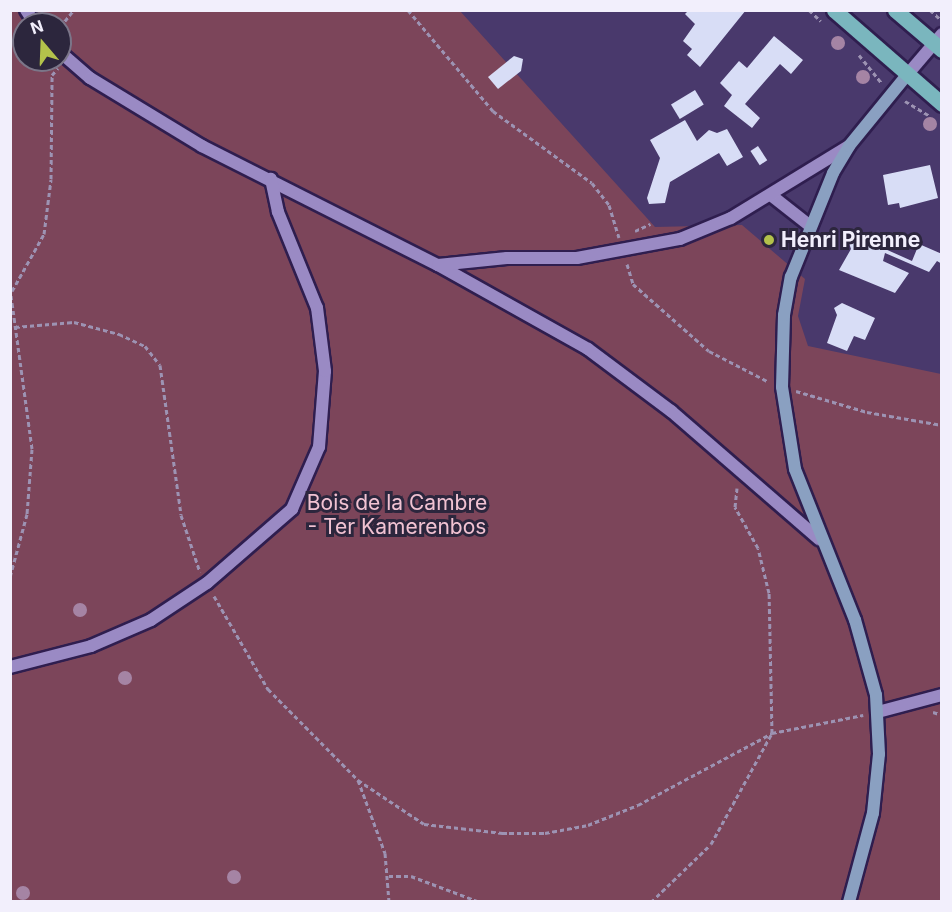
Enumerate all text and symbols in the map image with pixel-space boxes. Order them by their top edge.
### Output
north arrow [12,12,72,72]
text: N [28,15,46,38]
place label: Henri Pirenne [781,227,920,253]
marker: Henri Pirenne [762,233,776,247]
park label: Bois de la Cambre - Ter Kamerenbos [307,490,487,540]

